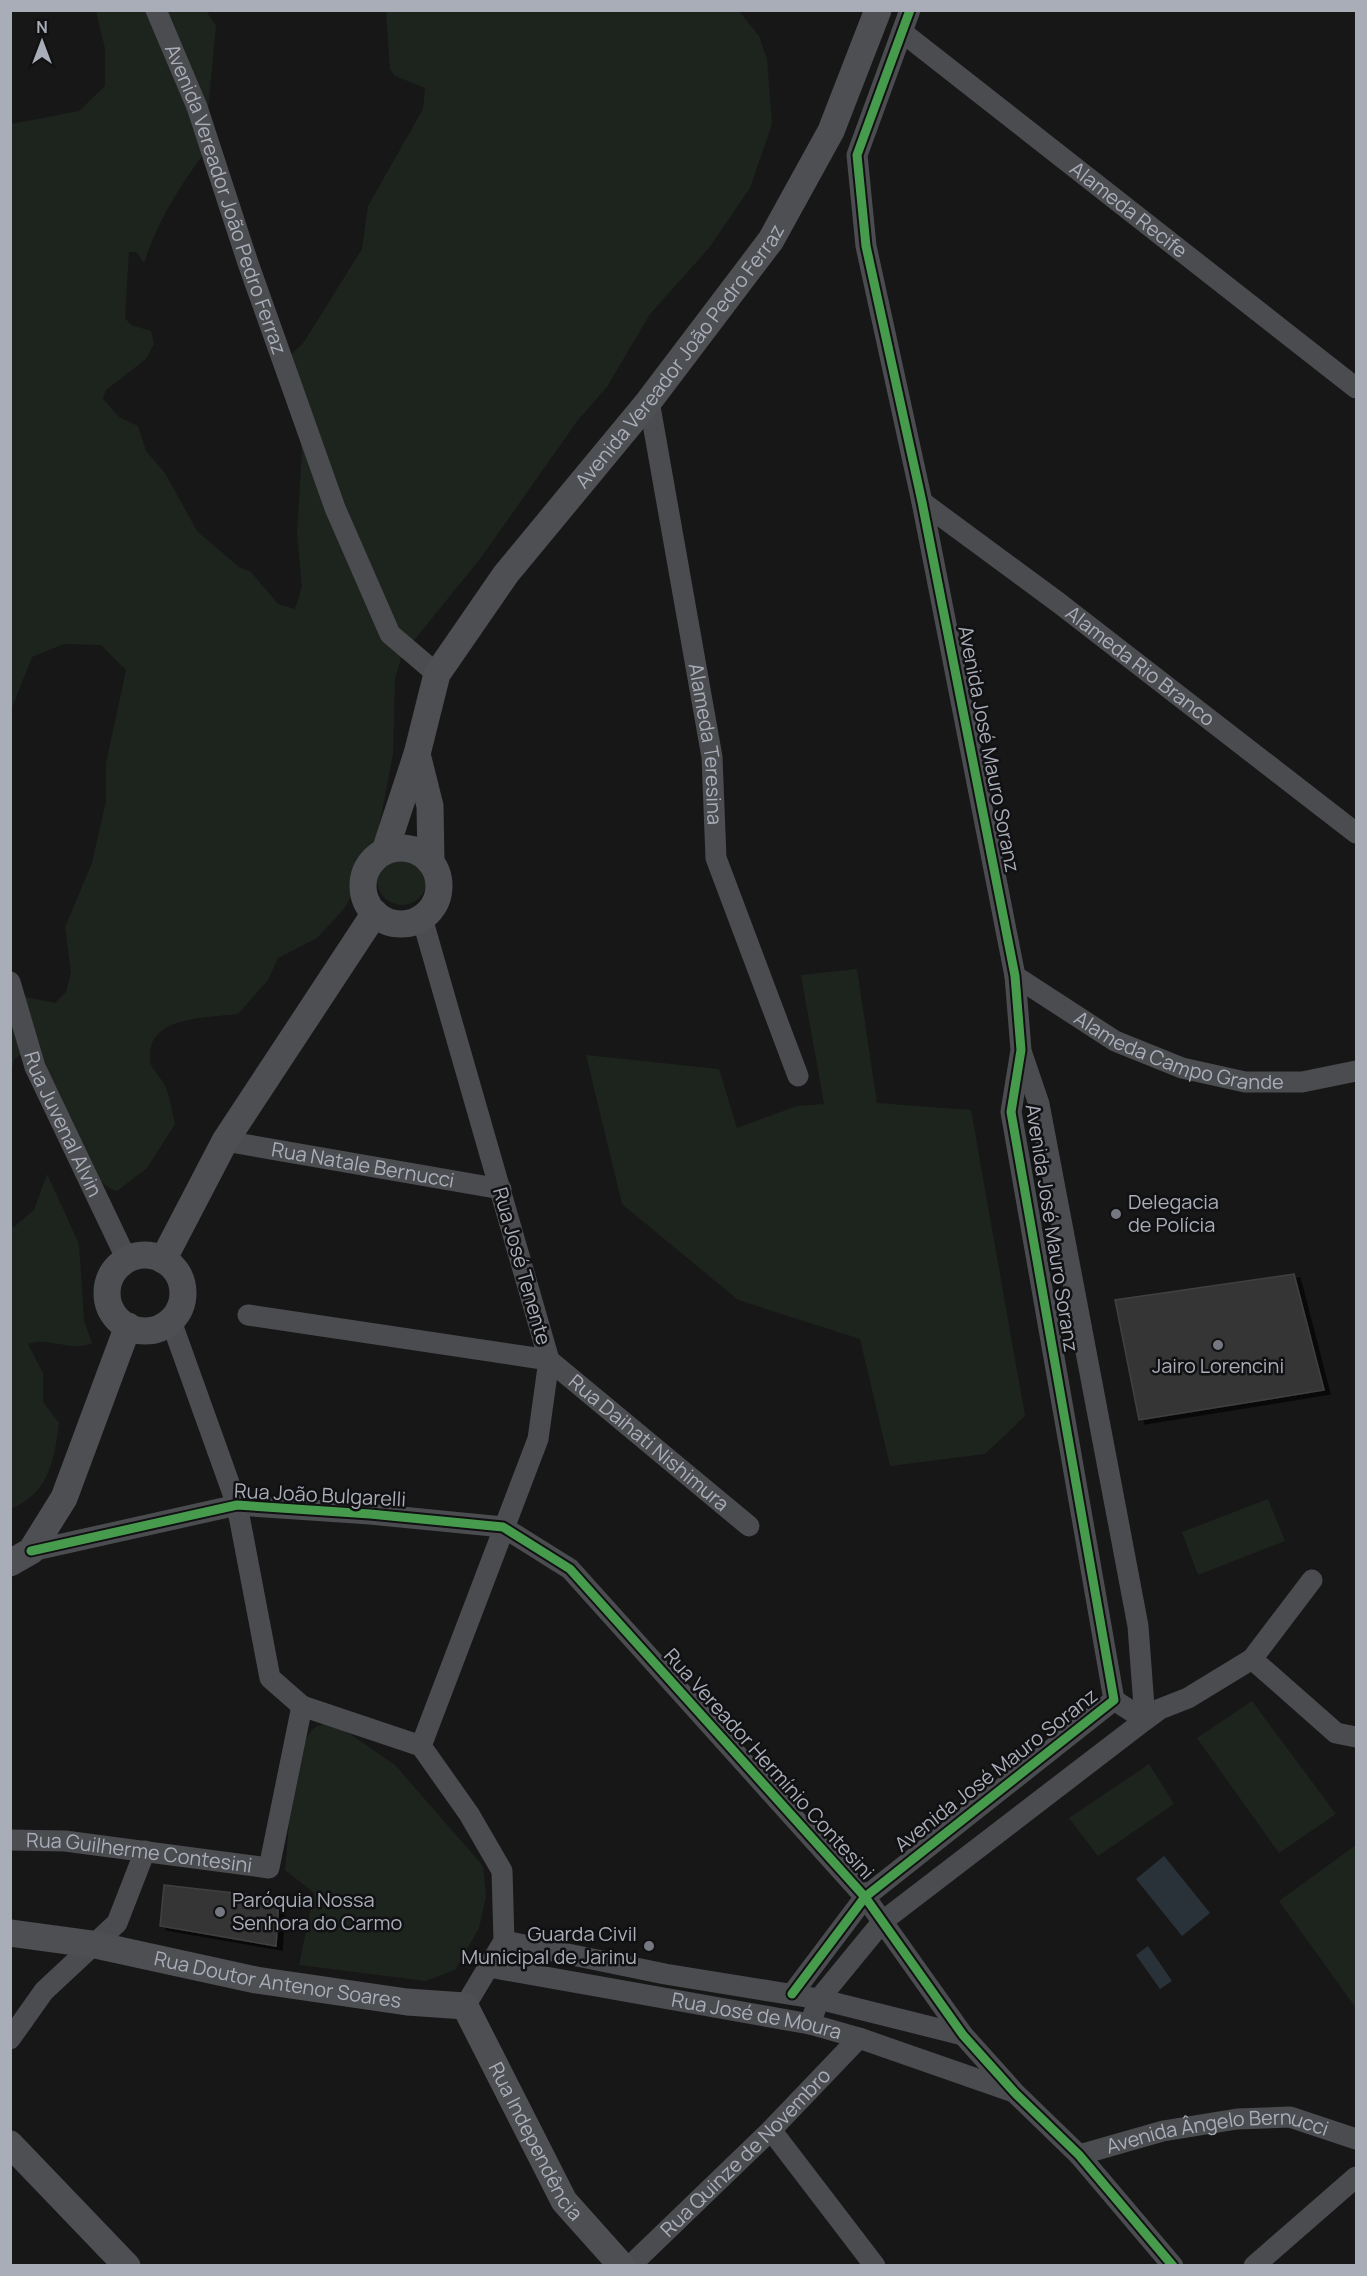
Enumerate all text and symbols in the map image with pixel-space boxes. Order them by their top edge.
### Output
north arrow [12,12,72,72]
text: N [36,16,48,38]
street label: Avenida Vereador João Pedro Ferraz [159,40,293,358]
street label: Alameda Recife [1065,155,1193,264]
street label: Avenida Vereador João Pedro Ferraz [569,219,790,494]
street label: Alameda Rio Branco [1060,599,1221,732]
street label: Avenida José Mauro Soranz [952,623,1027,875]
street label: Alameda Teresina [683,661,729,825]
street label: Alameda Campo Grande [1069,1004,1284,1095]
street label: Rua Juvenal Alvin [18,1048,109,1201]
street label: Avenida José Mauro Soranz [1020,1102,1085,1354]
street label: Rua Natale Bernucci [269,1135,457,1194]
street label: Rua José Tenente [487,1184,558,1348]
place label: Delegacia de Polícia [1128,1188,1219,1238]
marker: Delegacia de Polícia [1109,1207,1123,1221]
marker: Jairo Lorencini [1211,1338,1225,1352]
place label: Jairo Lorencini [1152,1352,1284,1379]
street label: Rua Daihati Nishimura [563,1368,735,1517]
street label: Rua João Bulgarelli [233,1477,407,1512]
street label: Rua Vereador Hermínio Contesini [658,1642,881,1885]
street label: Avenida José Mauro Soranz [889,1682,1103,1857]
street label: Rua Guilherme Contesini [26,1826,254,1879]
place label: Paróquia Nossa Senhora do Carmo [232,1886,402,1936]
marker: Paróquia Nossa Senhora do Carmo [213,1905,227,1919]
place label: Guarda Civil Municipal de Jarinu [461,1920,637,1970]
marker: Guarda Civil Municipal de Jarinu [642,1939,656,1953]
street label: Rua Doutor Antenor Soares [152,1944,403,2014]
street label: Rua José de Moura [669,1986,845,2045]
street label: Rua Independência [483,2057,589,2226]
street label: Rua Quinze de Novembro [654,2062,836,2243]
street label: Avenida Ângelo Bernucci [1103,2103,1332,2160]

